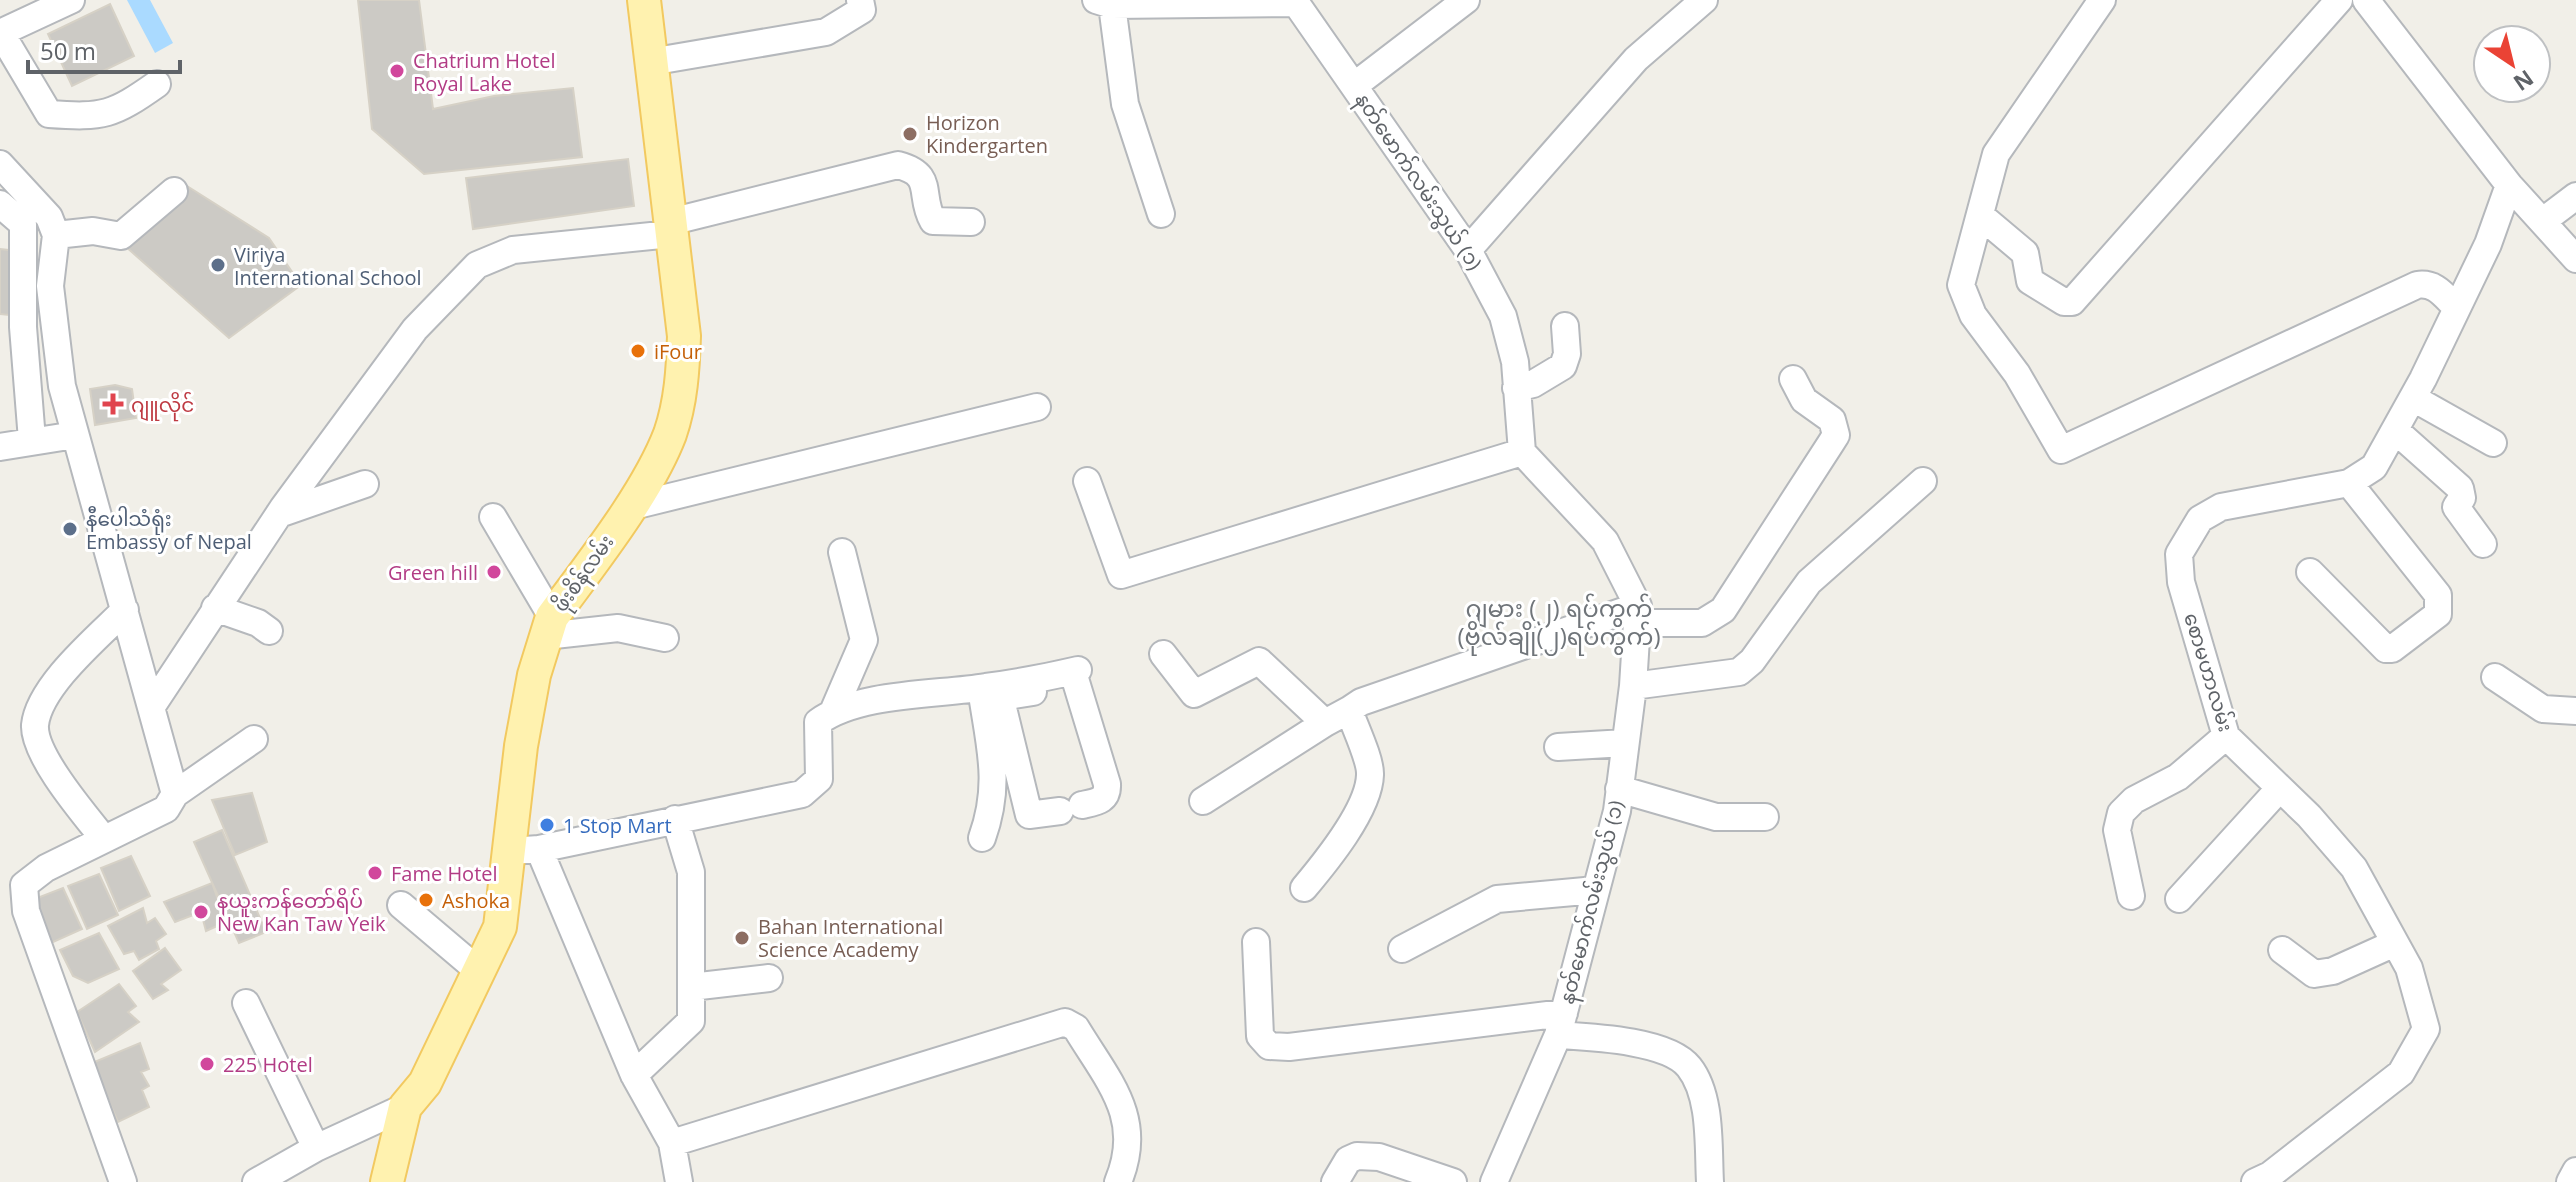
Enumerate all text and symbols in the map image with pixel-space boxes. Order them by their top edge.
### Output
scale bar [28,24,180,74]
north arrow [2472,24,2552,104]
text: 50 m [40,34,96,67]
place label: Chatrium Hotel Royal Lake [413,47,556,97]
marker: Chatrium Hotel Royal Lake [388,62,406,80]
text: N [2508,64,2540,99]
street label: နတ်မောက်လမ်းသွယ် (၁) [1347,87,1489,277]
place label: Horizon Kindergarten [926,109,1048,159]
marker: Horizon Kindergarten [901,125,919,143]
place label: Viriya International School [234,241,422,291]
marker: Viriya International School [209,256,227,274]
place label: iFour [654,338,702,365]
marker: iFour [629,342,647,360]
place label: ဂျူလိုင် [131,391,194,422]
marker: ဂျူလိုင် [102,393,124,415]
place label: နီပေါသံရုံး Embassy of Nepal [86,505,252,555]
marker: နီပေါသံရုံး Embassy of Nepal [61,520,79,538]
street label: ဖိုးစိန်လမ်း [547,529,623,619]
place label: Green hill [388,559,478,586]
marker: Green hill [485,563,503,581]
district label: ဂျမား (၂) ရပ်ကွက် (ဗိုလ်ချို(၂)ရပ်ကွက်) [1457,591,1661,656]
street label: စောမဟာလမ်း [2178,609,2240,735]
street label: နတ်မောက်လမ်းသွယ် (၁) [1553,797,1632,1007]
place label: 1 Stop Mart [563,812,672,839]
marker: 1 Stop Mart [538,816,556,834]
place label: Fame Hotel [391,860,498,887]
marker: Fame Hotel [366,864,384,882]
place label: နယူးကန်တော်ရိပ် New Kan Taw Yeik [217,887,386,937]
place label: Ashoka [442,887,510,914]
marker: Ashoka [417,891,435,909]
marker: နယူးကန်တော်ရိပ် New Kan Taw Yeik [192,903,210,921]
place label: Bahan International Science Academy [758,913,943,963]
marker: Bahan International Science Academy [733,929,751,947]
place label: 225 Hotel [223,1051,313,1078]
marker: 225 Hotel [198,1055,216,1073]

